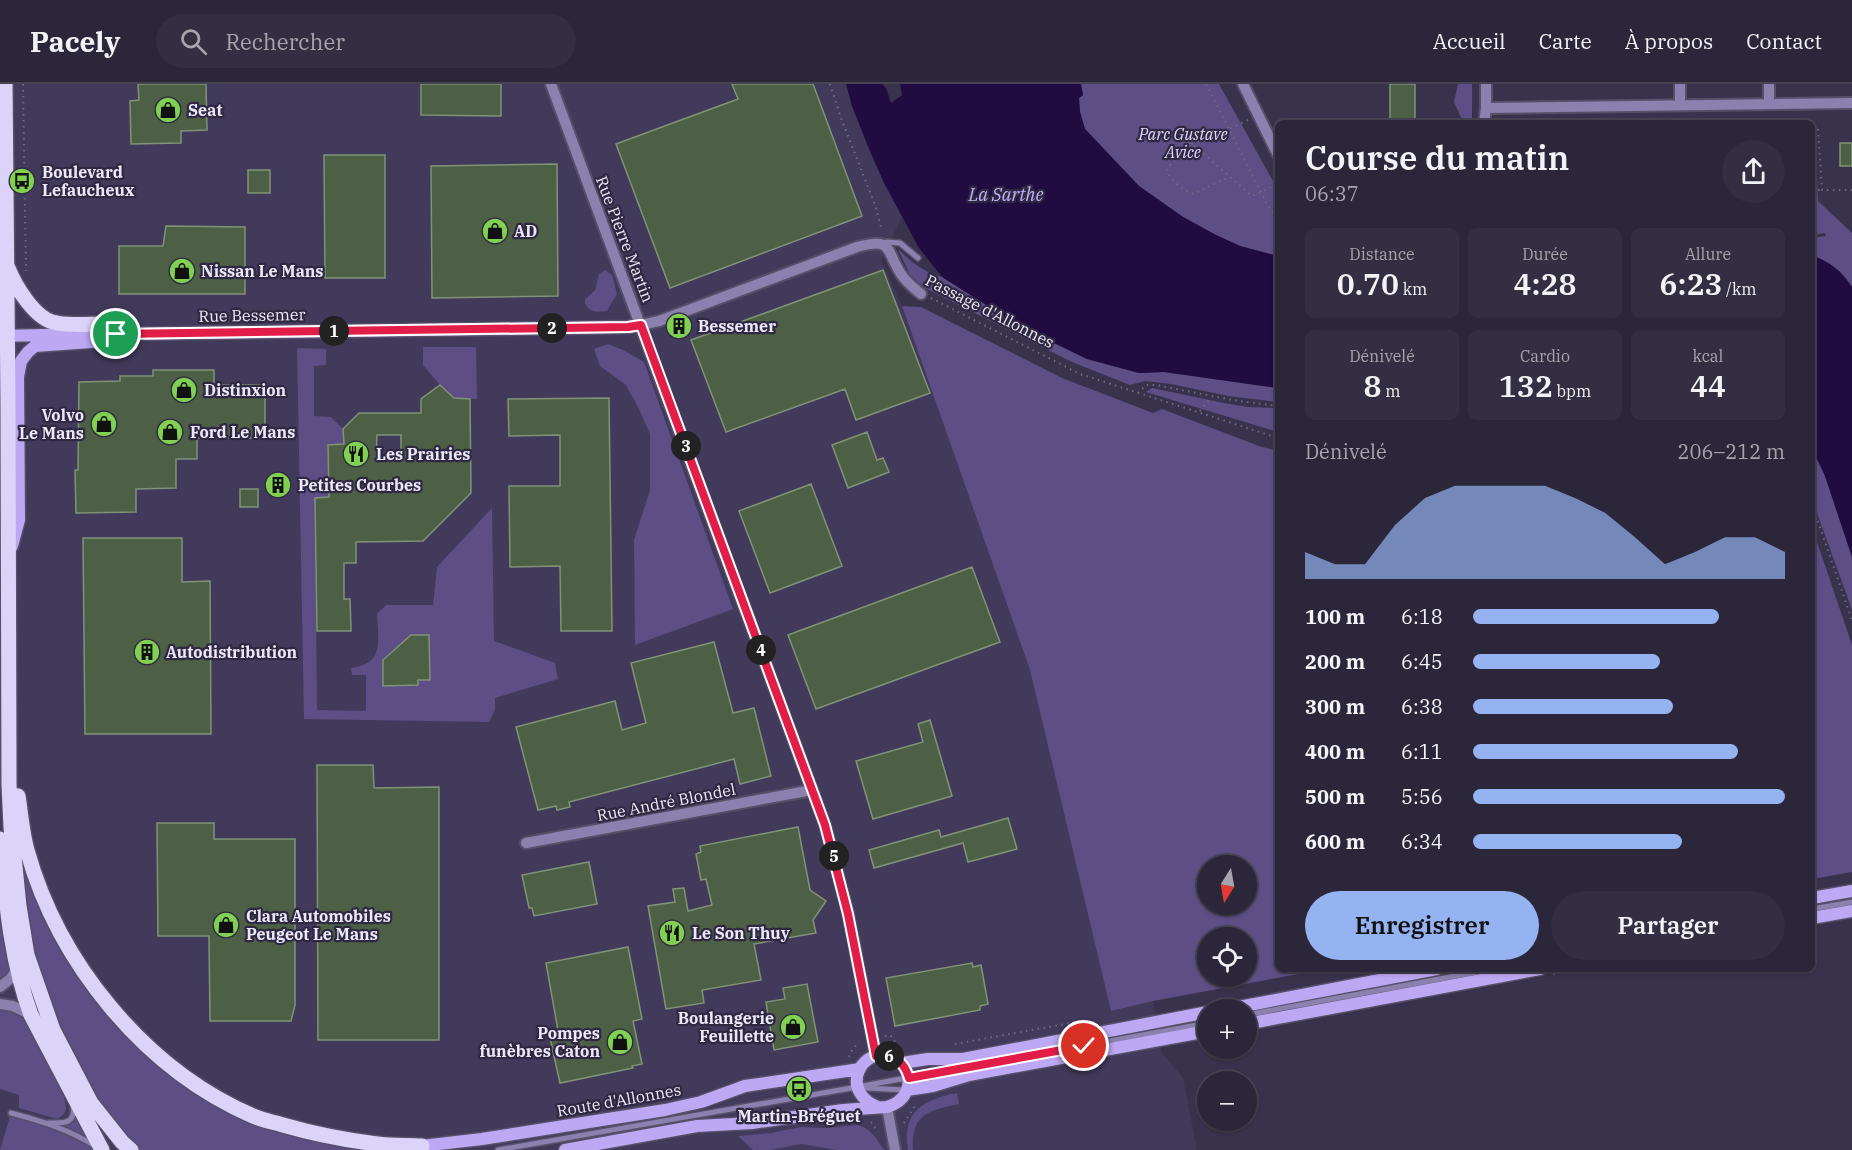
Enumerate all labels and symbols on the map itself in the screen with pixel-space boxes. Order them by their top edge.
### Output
shop icon: Seat [153,95,183,125]
place label: Seat [188,100,222,120]
park label: Parc Gustave Avice [1137,124,1228,162]
place label: Boulevard Lefaucheux [42,162,135,200]
bus stop icon: Boulevard Lefaucheux [7,166,37,196]
street label: Rue Pierre Martin [592,173,658,305]
water label: La Sarthe [968,183,1043,206]
shop icon: AD [480,216,510,246]
place label: AD [514,221,537,241]
shop icon: Nissan Le Mans [167,256,197,286]
place label: Nissan Le Mans [201,261,324,281]
street label: Passage d'Allonnes [922,270,1058,352]
street label: Rue Bessemer [198,304,306,326]
pin [90,308,141,359]
building icon: Bessemer [664,311,694,341]
pin: 2 [537,313,567,343]
pin: 1 [319,316,349,346]
place label: Bessemer [698,316,776,336]
shop icon: Distinxion [169,375,199,405]
place label: Distinxion [204,380,287,400]
place label: Volvo Le Mans [19,405,84,443]
shop icon: Volvo Le Mans [89,409,119,439]
shop icon: Ford Le Mans [155,417,185,447]
place label: Ford Le Mans [190,422,295,442]
pin: 3 [671,431,701,461]
restaurant icon: Les Prairies [341,439,371,469]
place label: Les Prairies [376,444,470,464]
building icon: Petites Courbes [263,470,293,500]
place label: Petites Courbes [298,475,421,495]
pin: 4 [746,635,776,665]
building icon: Autodistribution [132,637,162,667]
place label: Autodistribution [166,642,298,662]
street label: Rue André Blondel [595,779,737,825]
pin: 5 [819,841,849,871]
north arrow [1197,855,1257,915]
place label: Clara Automobiles Peugeot Le Mans [246,906,391,944]
shop icon: Clara Automobiles Peugeot Le Mans [211,910,241,940]
restaurant icon: Le Son Thuy [657,918,687,948]
place label: Le Son Thuy [692,923,791,943]
place label: Boulangerie Feuillette [678,1008,774,1046]
shop icon: Boulangerie Feuillette [778,1012,808,1042]
pin [1058,1020,1109,1071]
place label: Pompes funèbres Caton [480,1023,600,1061]
shop icon: Pompes funèbres Caton [605,1027,635,1057]
pin: 6 [874,1041,904,1071]
bus stop icon: Martin-Bréguet [784,1074,814,1104]
street label: Route d'Allonnes [555,1079,683,1121]
place label: Martin-Bréguet [738,1106,860,1126]

